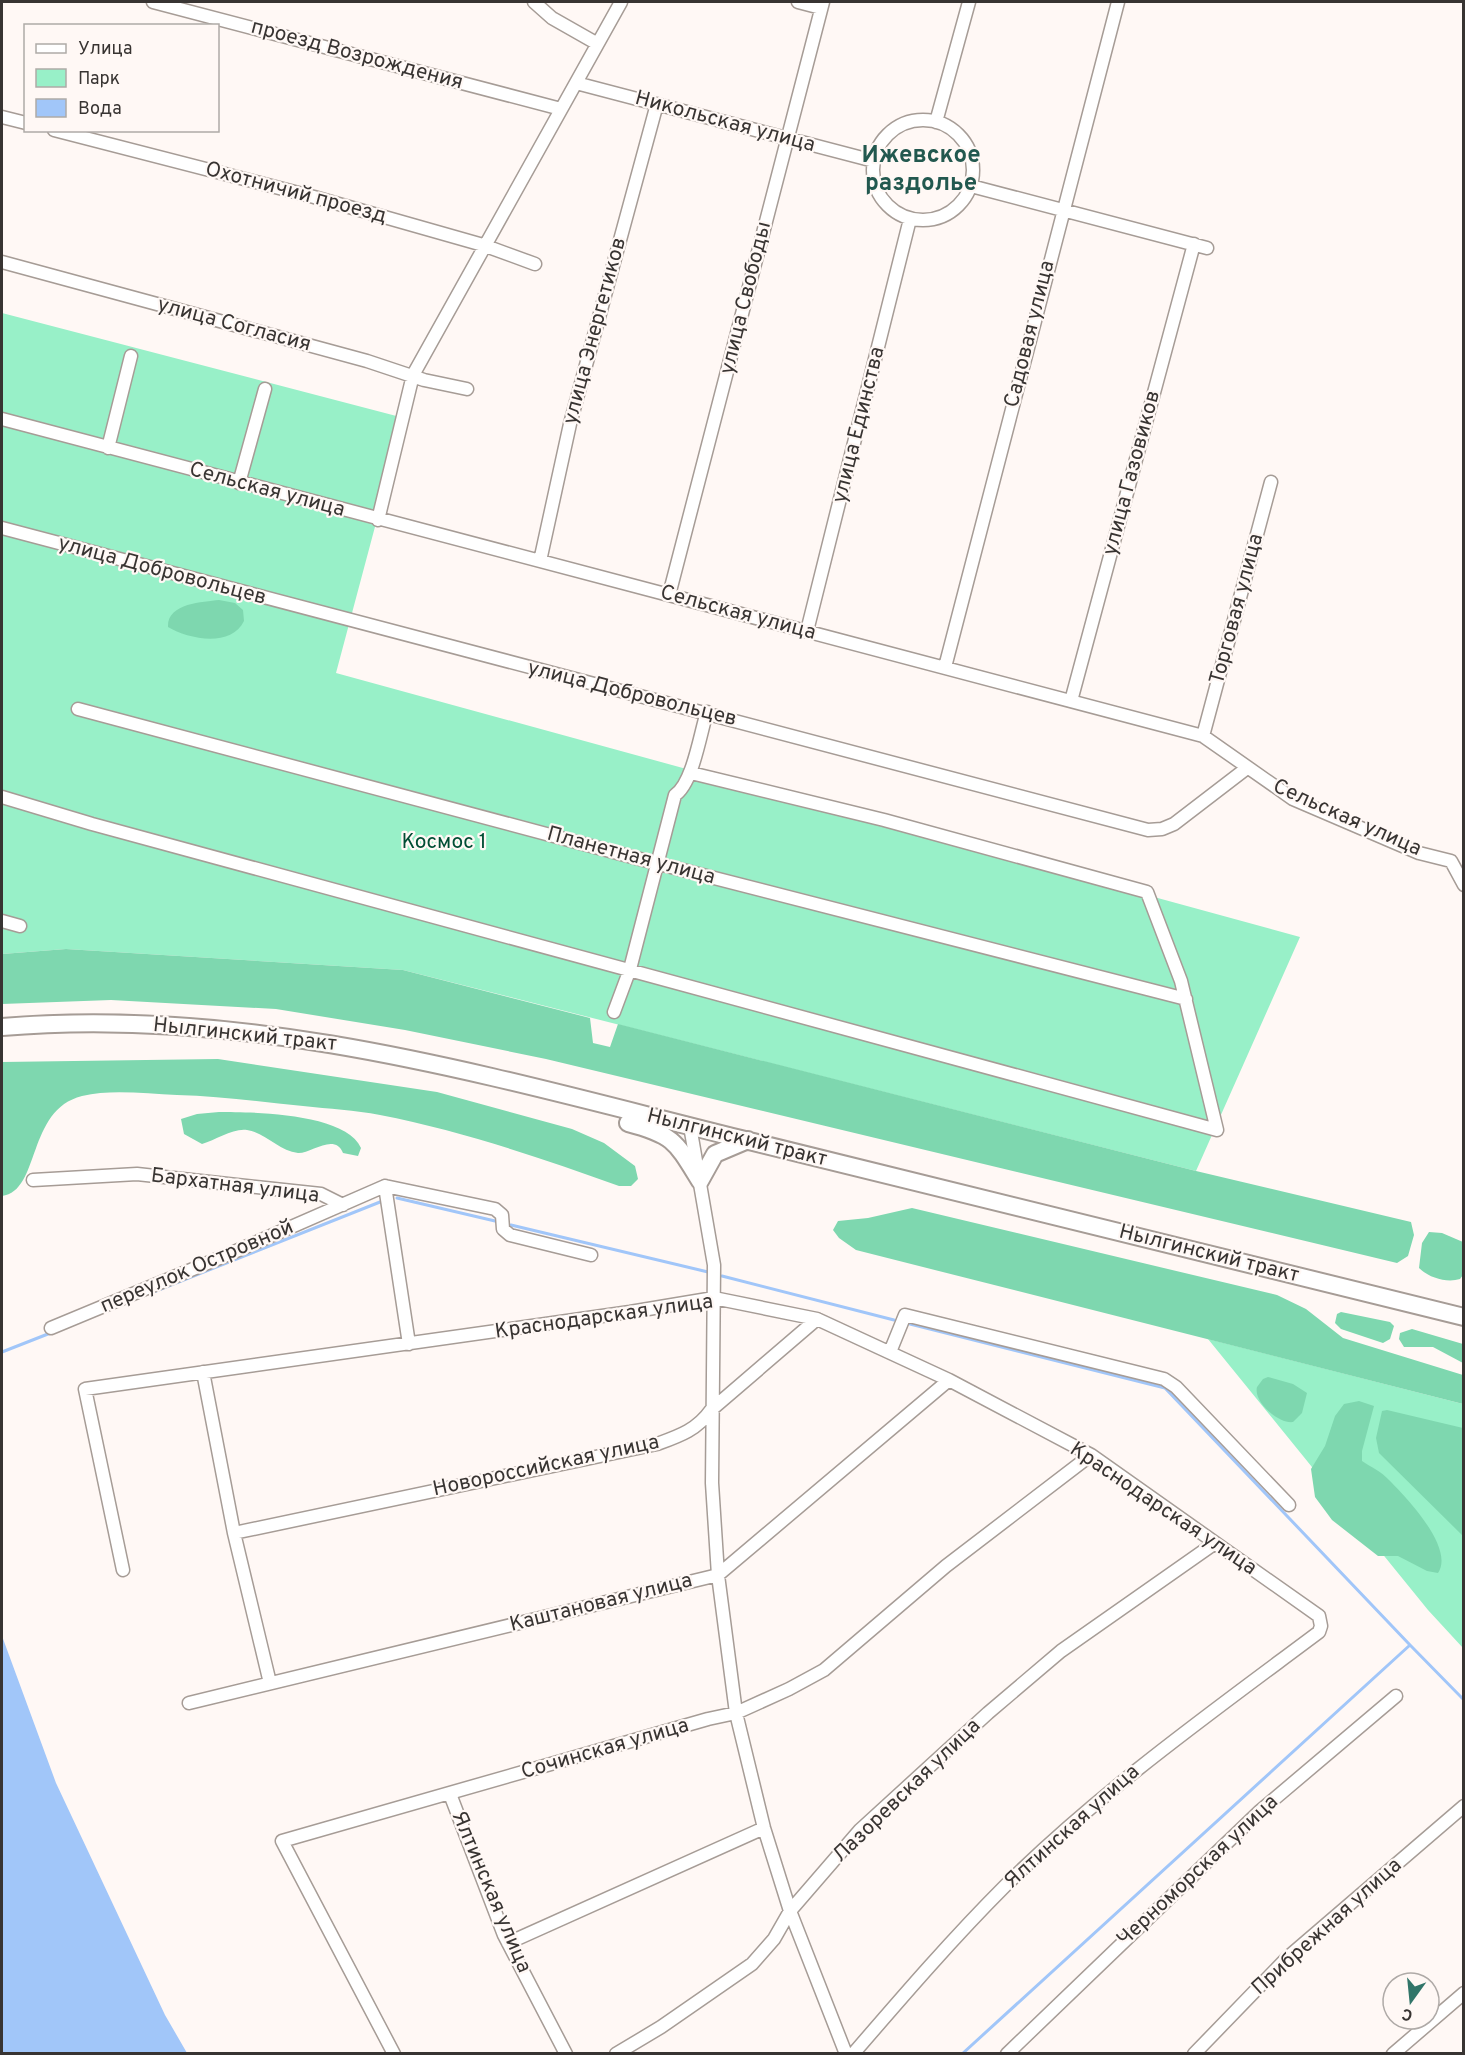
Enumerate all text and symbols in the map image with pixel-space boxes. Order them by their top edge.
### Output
street label: проезд Возрождения [248,14,466,96]
legend [24,24,219,132]
text: Улица [78,38,132,61]
text: Парк [78,68,120,91]
street label: Никольская улица [632,85,818,159]
text: Вода [78,98,122,121]
district label: Ижевское раздолье [861,141,981,199]
street label: Охотничий проезд [202,156,390,230]
street label: улица Свободы [714,219,778,377]
street label: улица Энергетиков [557,235,633,427]
street label: Садовая улица [999,258,1061,410]
street label: улица Согласия [154,291,314,359]
street label: улица Единства [827,344,891,506]
street label: улица Газовиков [1097,388,1167,558]
street label: Сельская улица [186,456,348,524]
street label: улица Добровольцев [55,530,269,612]
street label: Торговая улица [1204,531,1270,687]
street label: Сельская улица [657,579,819,647]
street label: улица Добровольцев [525,655,739,733]
street label: Сельская улица [1268,773,1426,863]
street label: Планетная улица [544,821,718,891]
park label: Космос 1 [401,829,487,856]
street label: Нылгинский тракт [152,1012,338,1058]
street label: Нылгинский тракт [644,1103,830,1173]
street label: Бархатная улица [149,1162,321,1210]
street label: переулок Островной [96,1214,298,1320]
street label: Нылгинский тракт [1116,1219,1302,1289]
street label: Краснодарская улица [493,1288,715,1346]
street label: Новороссийская улица [430,1429,662,1503]
street label: Краснодарская улица [1064,1436,1262,1582]
street label: Каштановая улица [507,1567,695,1639]
street label: Сочинская улица [518,1712,692,1786]
street label: Лазоревская улица [827,1713,987,1869]
street label: Ялтинская улица [999,1759,1145,1895]
street label: Черноморская улица [1112,1789,1284,1953]
street label: Ялтинская улица [445,1807,537,1977]
street label: Прибрежная улица [1246,1852,1408,2002]
north arrow [1381,1971,1441,2031]
text: С [1400,2003,1415,2025]

